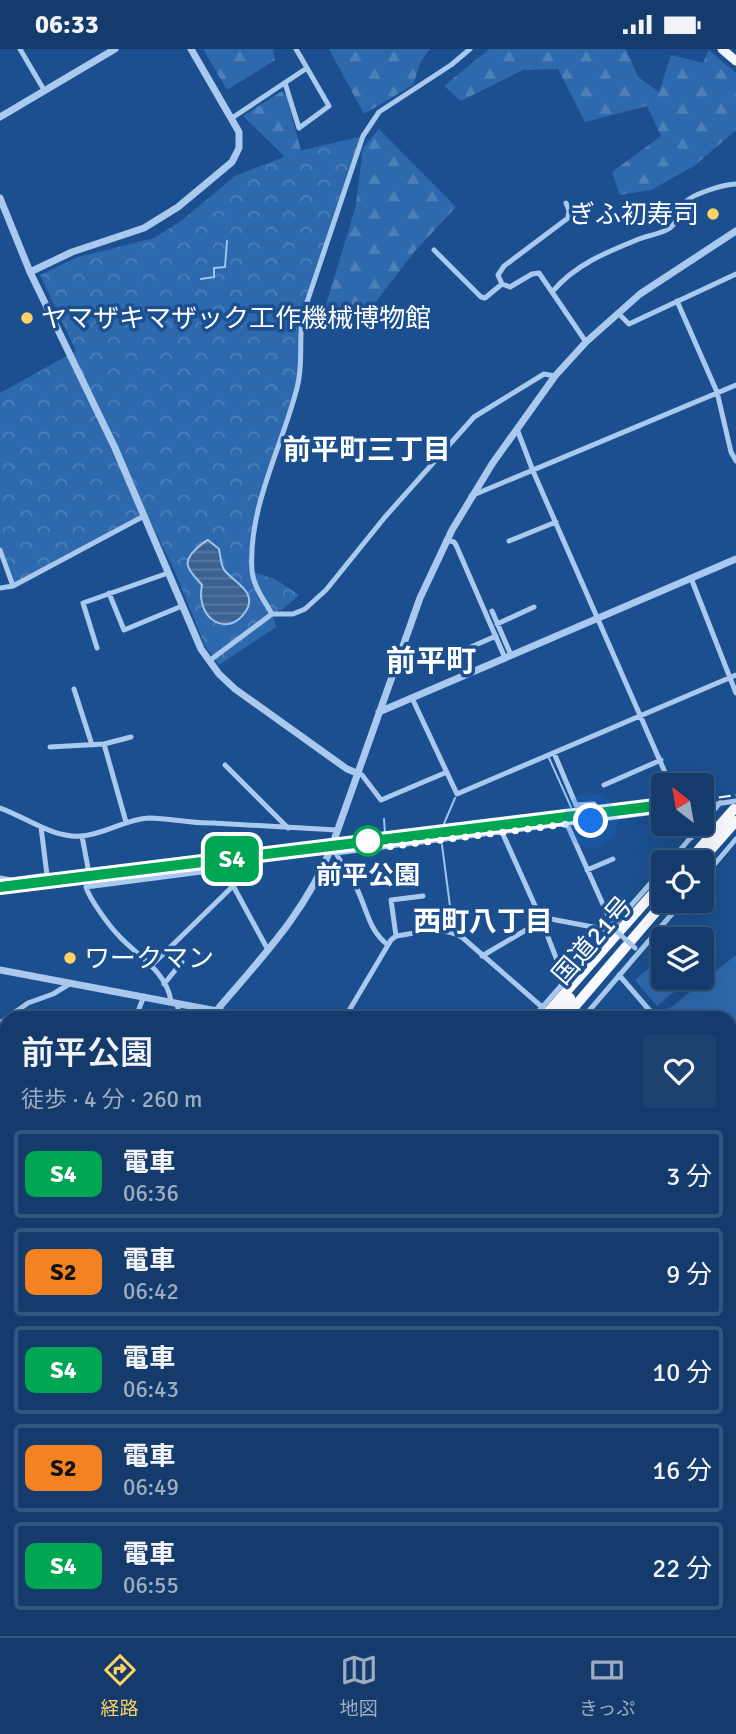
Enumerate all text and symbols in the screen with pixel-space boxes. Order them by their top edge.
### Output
text: 06:33 [35,9,99,41]
place label: ぎふ初寿司 [569,199,699,231]
marker: ぎふ初寿司 [705,206,721,222]
place label: ヤマザキマザック工作機械博物館 [41,303,431,335]
marker: ヤマザキマザック工作機械博物館 [19,310,35,326]
district label: 前平町三丁目 [283,433,451,467]
district label: 前平町 [386,643,476,680]
north arrow [651,773,714,837]
map controls [651,773,714,990]
your location [573,803,608,838]
marker: 前平公園 [353,826,383,856]
line badge: S4 [201,836,264,882]
text: S4 [219,844,245,874]
button: locate [651,850,714,913]
place label: 前平公園 [316,860,420,892]
street label: 国道21号 [546,890,640,991]
district label: 西町八丁目 [413,905,553,939]
button: layers [651,927,714,990]
place label: ワークマン [84,943,214,975]
marker: ワークマン [62,950,78,966]
text: 前平公園 [21,1033,153,1074]
button: heart [642,1034,716,1108]
text: 徒歩 · 4 分 · 260 m [21,1085,202,1114]
text: 電車 [123,1147,175,1179]
text: S4 [50,1159,77,1189]
text: 3 分 [666,1161,712,1193]
text: 06:36 [123,1179,179,1208]
text: 電車 [123,1245,175,1277]
text: S2 [50,1257,77,1287]
text: 9 分 [666,1259,712,1291]
text: 06:42 [123,1277,179,1306]
text: 電車 [123,1343,175,1375]
text: S4 [50,1355,77,1385]
text: 10 分 [652,1357,712,1389]
text: 06:43 [123,1375,179,1404]
text: 電車 [123,1441,175,1473]
text: S2 [50,1453,77,1483]
text: 16 分 [652,1455,712,1487]
text: 06:49 [123,1473,179,1502]
text: 電車 [123,1539,175,1571]
text: S4 [50,1551,77,1581]
text: 22 分 [652,1553,712,1585]
text: 06:55 [123,1571,179,1600]
tab: 経路 [101,1651,139,1721]
tab: 地図 [340,1651,378,1721]
tab: きっぷ [579,1651,635,1721]

